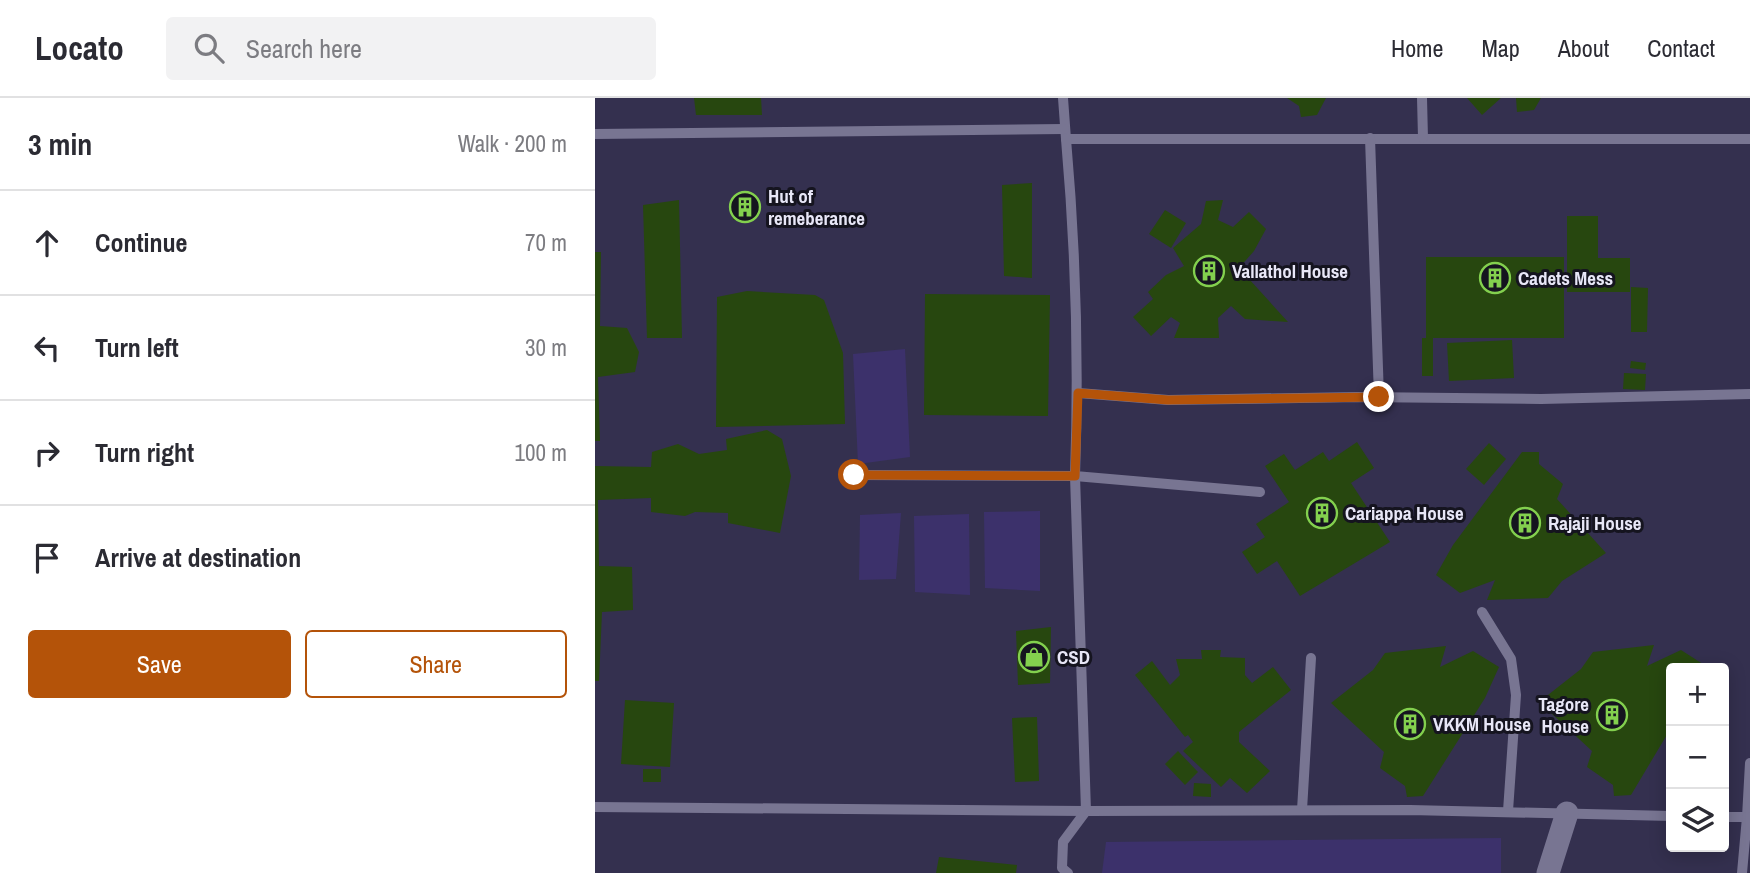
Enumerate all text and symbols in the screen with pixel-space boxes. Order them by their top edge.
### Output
search box [166,17,656,80]
text: Locato [35,26,124,70]
icon: search [190,29,228,67]
text: Search here [246,31,362,66]
text: Home [1391,32,1443,64]
text: Map [1481,32,1520,64]
text: About [1558,32,1609,64]
text: Contact [1647,32,1715,64]
text: 3 min [28,124,92,164]
text: Walk · 200 m [458,128,567,159]
place label: Hut of remeberance [768,183,865,231]
building icon: Hut of remeberance [728,190,762,224]
icon: ahead [28,224,66,262]
text: Continue [95,225,187,260]
text: 70 m [525,227,567,258]
building icon: Vallathol House [1192,254,1226,288]
place label: Vallathol House [1232,258,1348,284]
building icon: Cadets Mess [1478,261,1512,295]
place label: Cadets Mess [1518,265,1613,291]
icon: left [28,329,66,367]
text: Turn left [95,330,179,365]
text: 30 m [525,332,567,363]
route end [1363,381,1394,412]
icon: right [28,434,66,472]
text: Turn right [95,435,194,470]
text: 100 m [515,437,567,468]
route start [838,459,869,490]
building icon: Cariappa House [1305,496,1339,530]
place label: Cariappa House [1345,500,1464,526]
building icon: Rajaji House [1508,506,1542,540]
place label: Rajaji House [1548,510,1642,536]
icon: arrive [28,539,66,577]
text: Arrive at destination [95,540,301,575]
button: Save [28,630,291,698]
button: Share [305,630,567,698]
shop icon: CSD [1017,640,1051,674]
place label: CSD [1057,644,1090,670]
map controls [1666,663,1729,852]
button: + [1666,663,1729,726]
place label: Tagore House [1538,691,1589,739]
building icon: Tagore House [1595,698,1629,732]
building icon: VKKM House [1393,707,1427,741]
place label: VKKM House [1433,711,1531,737]
button: − [1666,726,1729,789]
button: layers [1666,789,1729,852]

